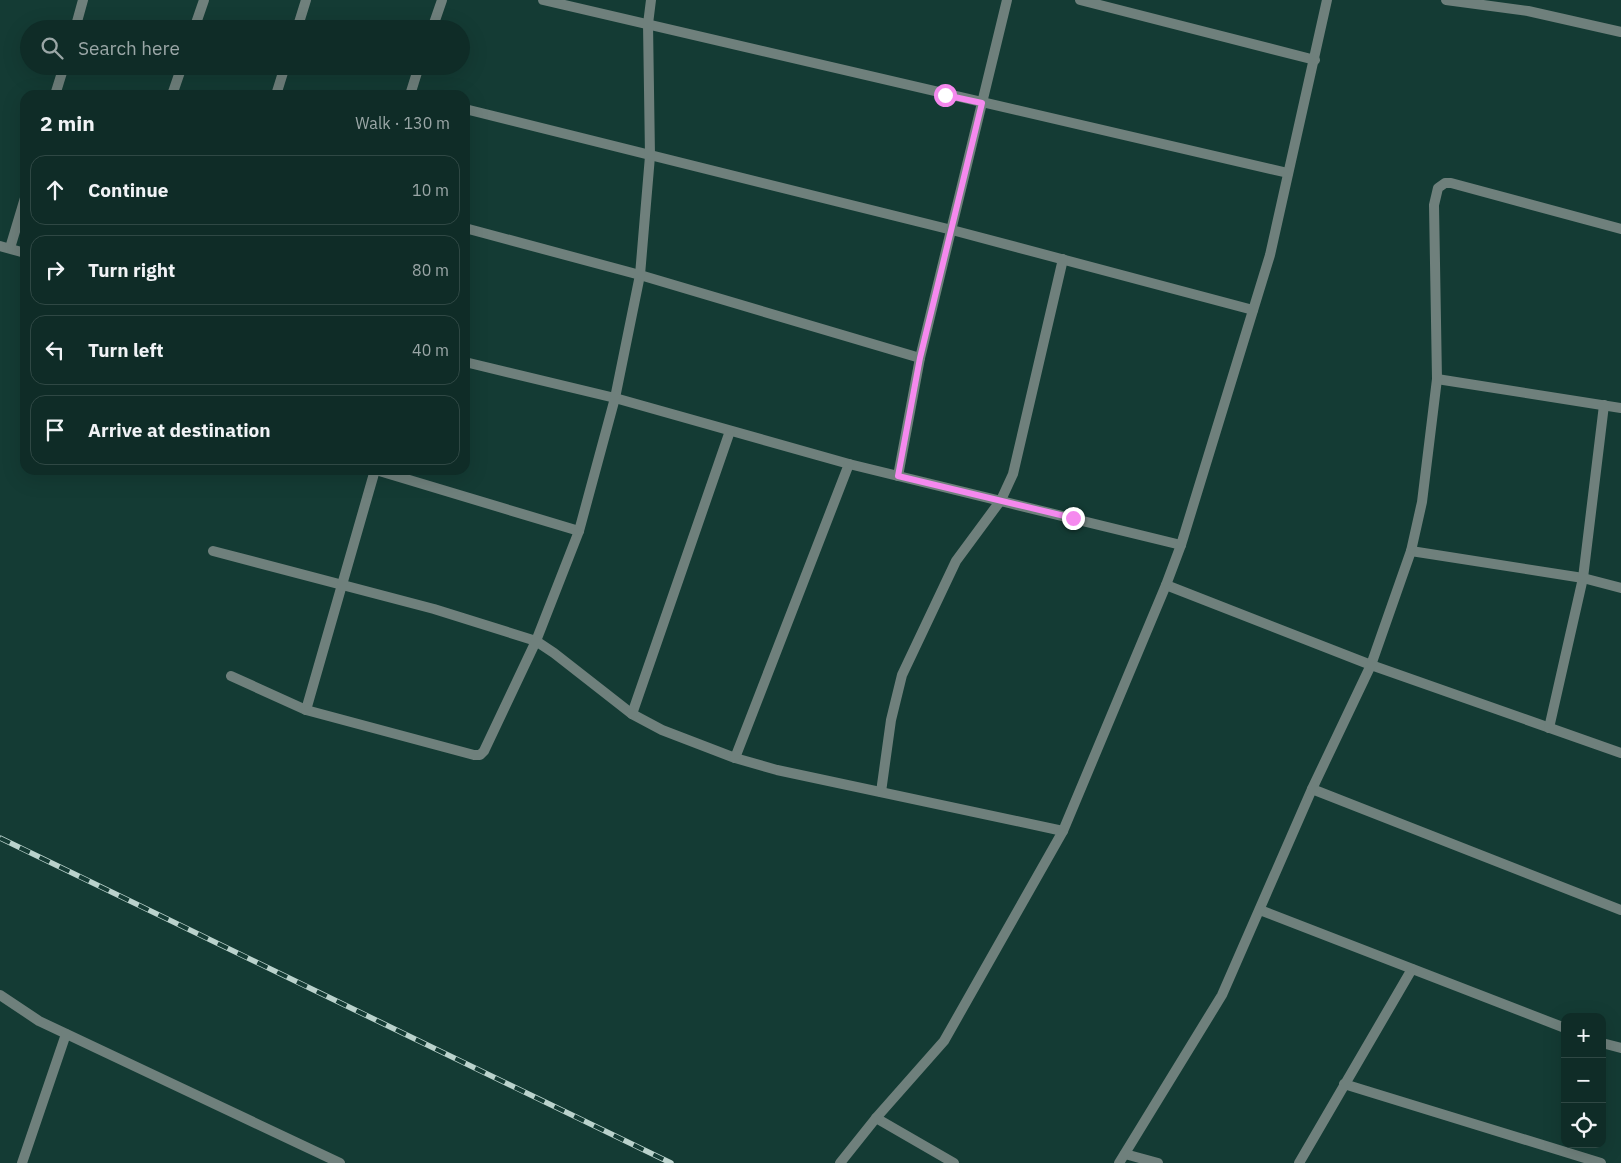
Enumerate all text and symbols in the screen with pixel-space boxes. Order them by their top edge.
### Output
search box [20,20,470,75]
icon: search [38,34,66,62]
text: Search here [78,36,180,60]
route start [934,84,957,107]
text: 2 min [40,109,95,137]
text: Walk · 130 m [355,113,450,133]
icon: ahead [41,176,69,204]
text: Continue [88,178,168,202]
text: 10 m [412,180,449,200]
icon: right [41,256,69,284]
text: Turn right [88,258,175,282]
text: 80 m [412,260,449,280]
icon: left [41,336,69,364]
text: Turn left [88,338,164,362]
text: 40 m [412,340,449,360]
icon: arrive [41,416,69,444]
text: Arrive at destination [88,418,271,442]
route end [1062,507,1085,530]
map controls [1561,1013,1606,1148]
button: + [1561,1013,1606,1058]
button: − [1561,1058,1606,1103]
button: locate [1561,1103,1606,1148]

